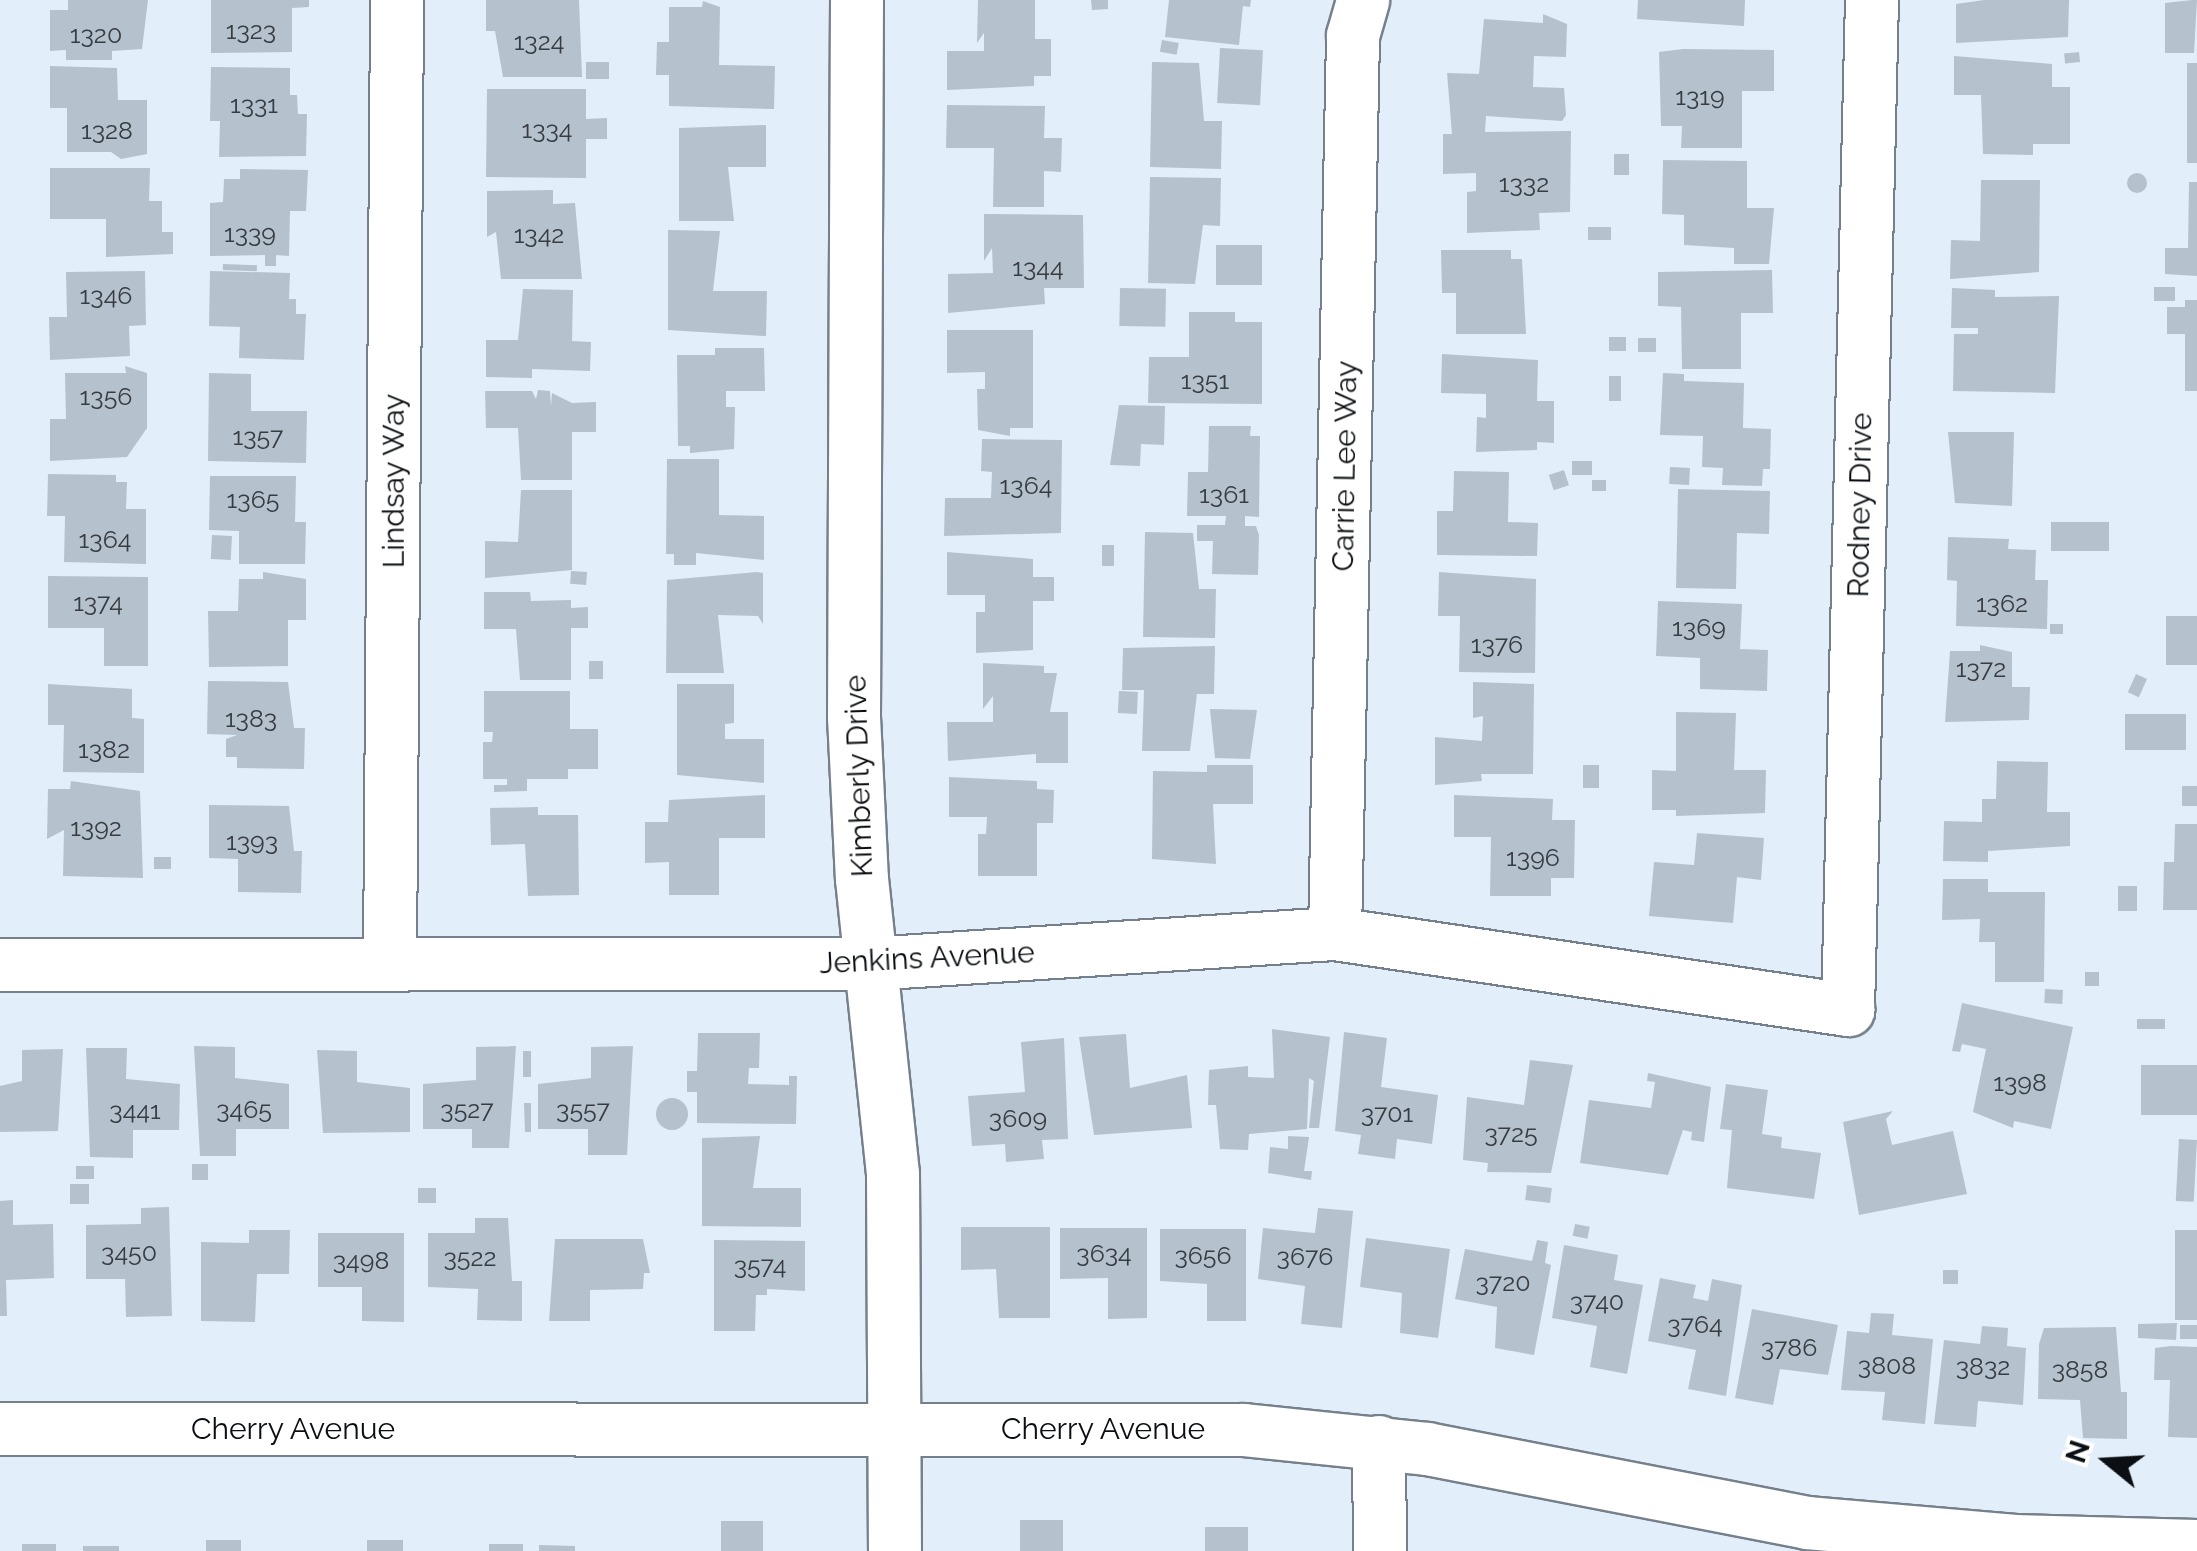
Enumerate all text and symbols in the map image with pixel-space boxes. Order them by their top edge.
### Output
house number: 1323 [226,15,276,45]
house number: 1320 [70,19,122,49]
house number: 1324 [514,26,564,56]
house number: 1319 [1675,81,1725,111]
house number: 1331 [230,89,278,119]
house number: 1334 [521,114,573,144]
house number: 1328 [81,115,133,145]
house number: 1332 [1499,168,1549,198]
house number: 1339 [224,218,276,248]
house number: 1342 [514,219,564,249]
house number: 1344 [1012,252,1064,282]
house number: 1346 [80,280,132,310]
street label: Carrie Lee Way [1325,360,1365,572]
house number: 1351 [1181,365,1229,395]
house number: 1356 [80,381,132,411]
street label: Lindsay Way [376,393,412,569]
street label: Rodney Drive [1840,412,1880,598]
house number: 1357 [233,421,283,451]
house number: 1364 [1000,470,1052,500]
house number: 1361 [1199,479,1249,509]
house number: 1365 [227,484,279,514]
house number: 1364 [79,524,131,554]
house number: 1374 [73,587,123,617]
house number: 1362 [1976,588,2028,618]
house number: 1369 [1672,612,1726,642]
house number: 1376 [1471,629,1523,659]
house number: 1372 [1956,653,2006,683]
street label: Kimberly Drive [837,674,881,878]
house number: 1383 [225,703,277,733]
house number: 1382 [78,734,130,764]
house number: 1392 [70,812,122,842]
house number: 1393 [226,826,278,856]
house number: 1396 [1506,842,1560,872]
street label: Jenkins Avenue [818,934,1036,982]
house number: 1398 [1993,1067,2047,1097]
house number: 3465 [216,1094,272,1124]
house number: 3527 [440,1094,494,1124]
house number: 3557 [556,1094,610,1124]
house number: 3441 [109,1095,161,1125]
house number: 3701 [1361,1098,1413,1128]
house number: 3609 [989,1103,1047,1133]
house number: 3725 [1484,1118,1538,1148]
house number: 3450 [101,1237,157,1267]
house number: 3634 [1076,1238,1132,1268]
house number: 3656 [1174,1240,1232,1270]
house number: 3676 [1277,1241,1333,1271]
house number: 3522 [443,1242,497,1272]
house number: 3498 [333,1245,389,1275]
house number: 3574 [734,1250,786,1280]
house number: 3720 [1476,1267,1530,1297]
house number: 3740 [1570,1286,1624,1316]
house number: 3764 [1667,1309,1723,1339]
house number: 3786 [1761,1332,1817,1362]
house number: 3808 [1858,1350,1916,1380]
house number: 3832 [1956,1351,2010,1381]
house number: 3858 [2052,1354,2108,1384]
street label: Cherry Avenue [190,1411,396,1447]
street label: Cherry Avenue [1000,1411,1206,1447]
north arrow [2057,1411,2157,1511]
text: N [2059,1436,2097,1467]

